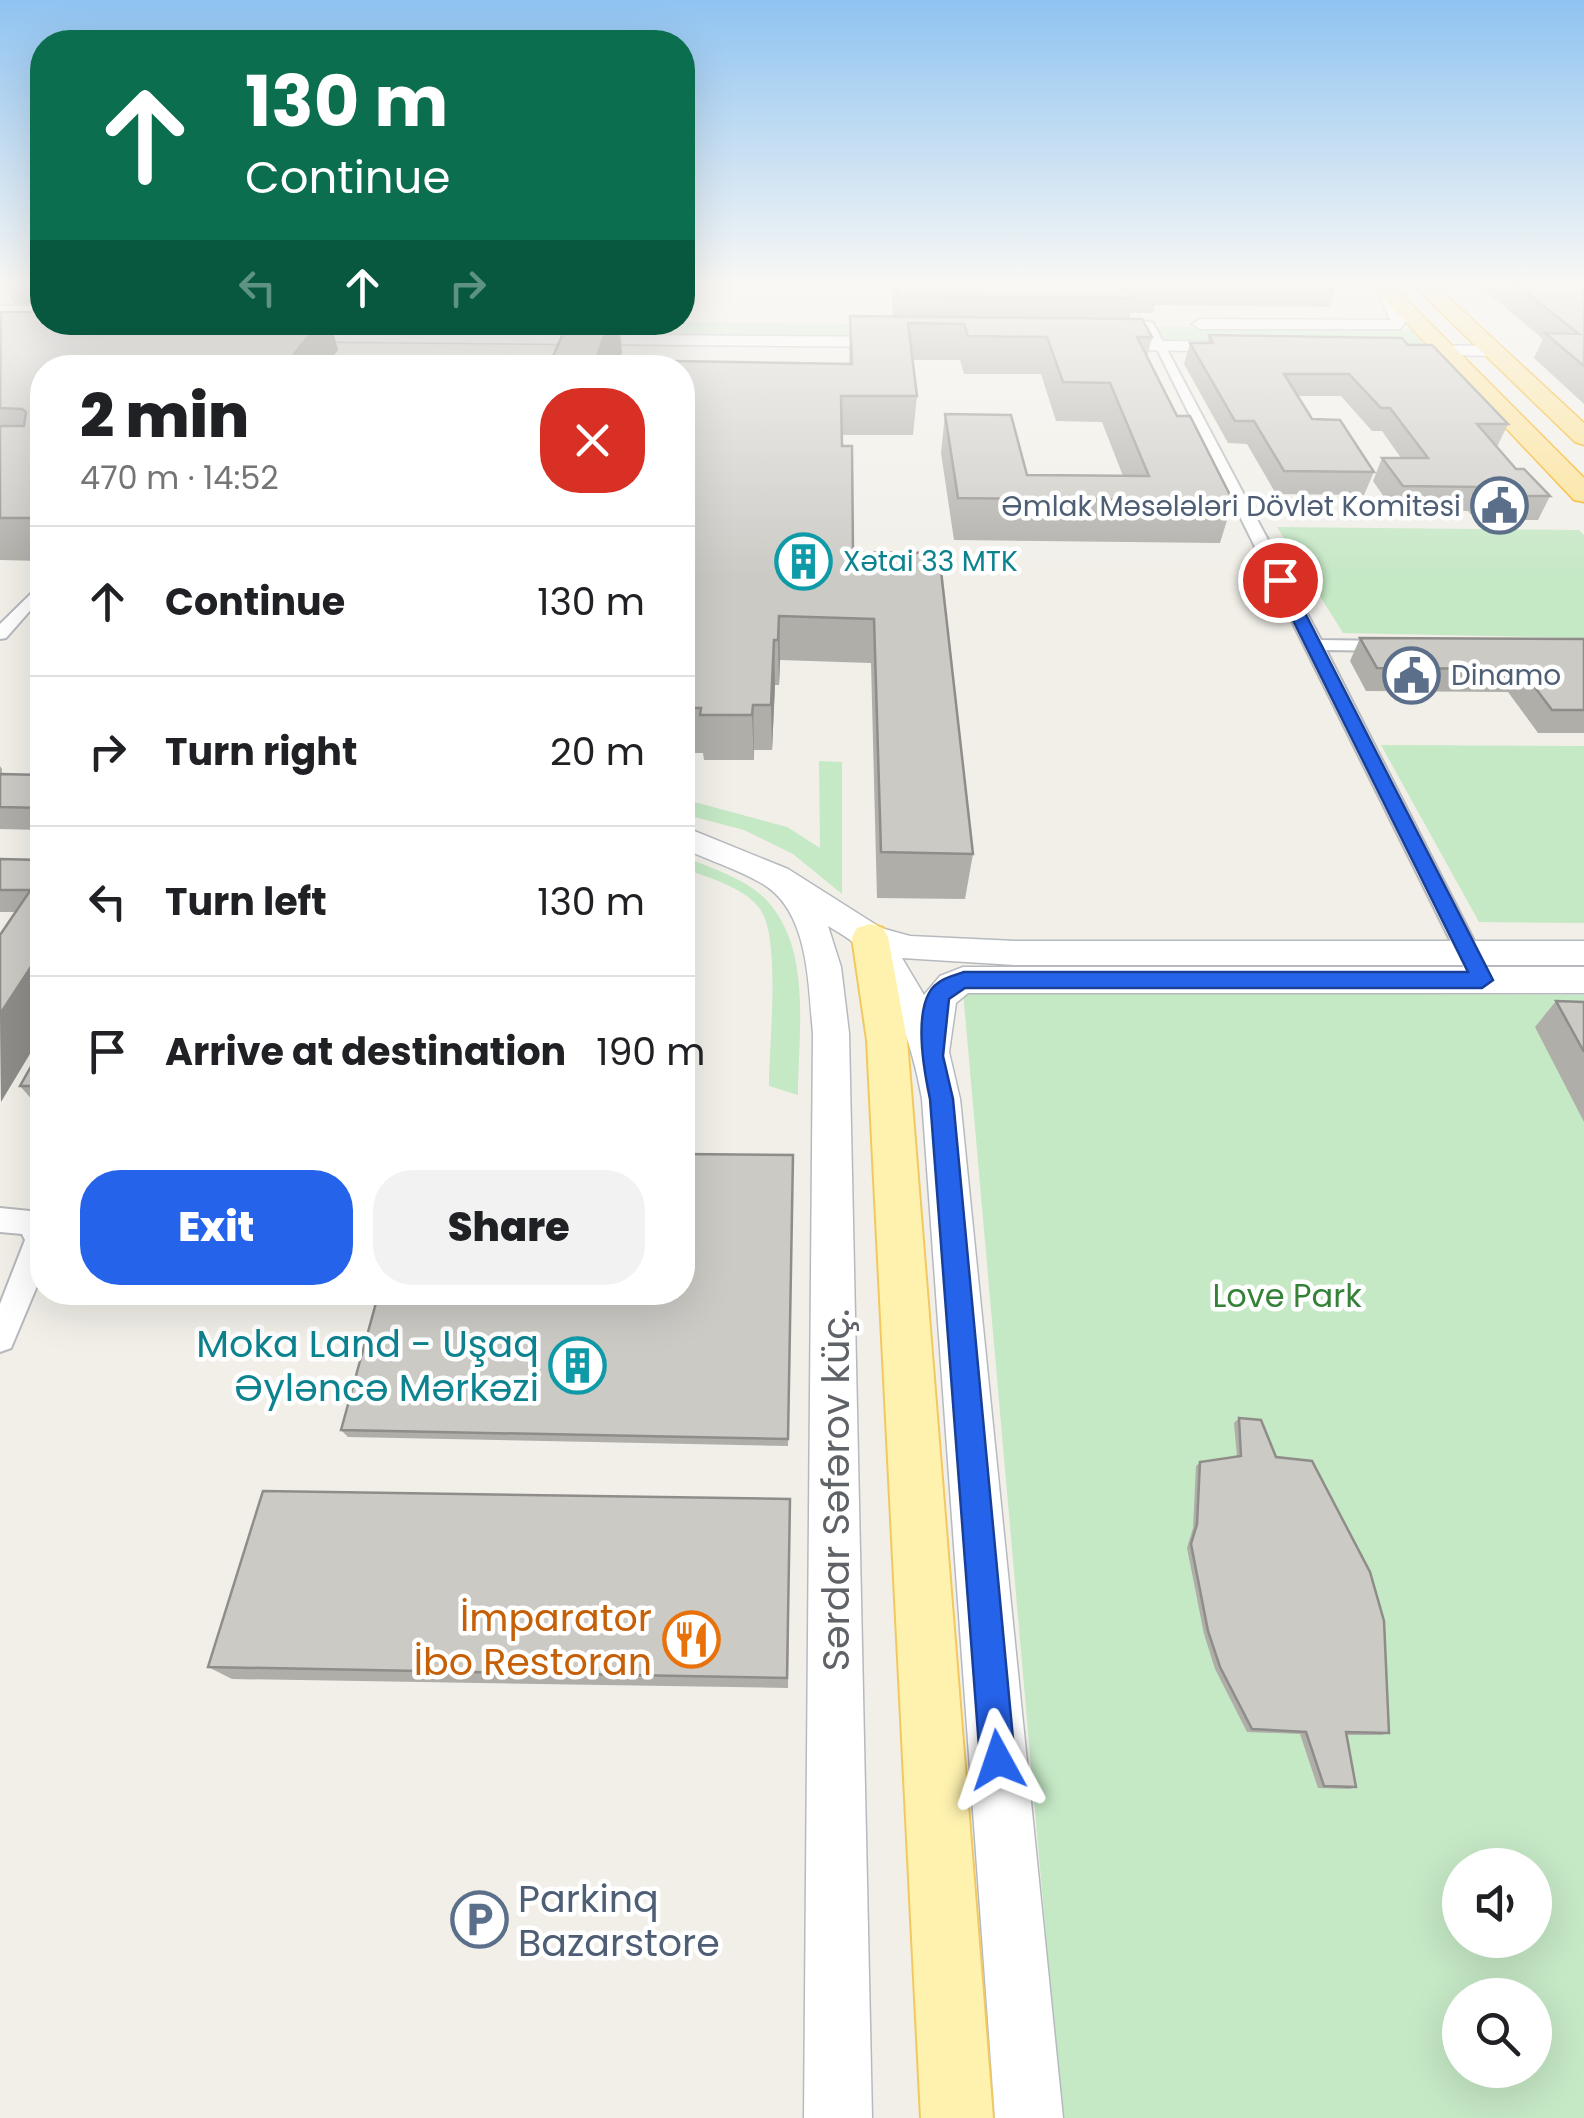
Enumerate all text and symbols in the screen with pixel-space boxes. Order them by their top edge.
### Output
text: 130 m [245,52,448,151]
icon: ahead [80,70,210,200]
text: Continue [245,146,450,209]
icon: left [230,260,285,315]
icon: ahead [335,260,390,315]
icon: right [440,260,495,315]
text: 2 min [80,374,249,458]
button: close [540,388,645,493]
text: 470 m · 14:52 [80,455,279,500]
public building icon: Əmlak Məsələləri Dövlət Komitəsi [1470,476,1530,536]
place label: Əmlak Məsələləri Dövlət Komitəsi [1001,487,1461,526]
building icon: Xətai 33 MTK [774,531,834,591]
pin [1238,538,1323,623]
place label: Xətai 33 MTK [843,542,1018,581]
icon: arrive [1253,553,1308,608]
icon: ahead [80,574,135,629]
text: Continue [165,575,345,628]
text: 130 m [537,575,645,628]
public building icon: Dinamo [1382,645,1442,705]
place label: Dinamo [1451,656,1561,695]
icon: right [80,724,135,779]
text: Turn right [165,725,357,778]
text: 20 m [550,725,645,778]
icon: left [80,874,135,929]
text: Turn left [165,875,327,928]
text: 130 m [537,875,645,928]
icon: arrive [80,1024,135,1079]
text: Arrive at destination [165,1025,566,1078]
text: 190 m [596,1025,705,1078]
button: Exit [80,1170,353,1285]
button: Share [373,1170,645,1285]
park label: Love Park [1212,1273,1362,1318]
street label: Sərdar Səfərov küç. [809,1309,862,1671]
place label: Moka Land - Uşaq Əyləncə Mərkəzi [196,1317,539,1414]
building icon: Moka Land - Uşaq Əyləncə Mərkəzi [548,1335,608,1395]
place label: İmparator İbo Restoran [414,1591,652,1688]
restaurant icon: İmparator İbo Restoran [661,1609,721,1669]
position arrow [946,1708,1050,1812]
map controls [1442,1848,1552,2088]
button: sound [1442,1848,1552,1958]
place label: Parkinq Bazarstore [518,1872,720,1969]
parking icon: Parkinq Bazarstore [449,1890,509,1950]
button: search [1442,1978,1552,2088]

